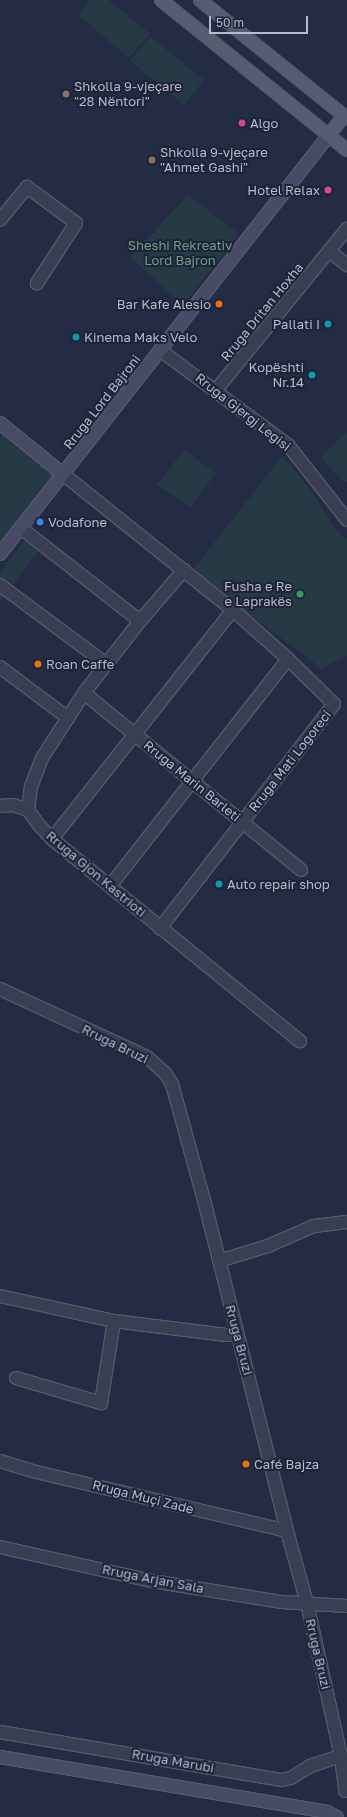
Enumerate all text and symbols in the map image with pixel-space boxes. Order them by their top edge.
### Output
scale bar [211,8,310,34]
text: 50 m [216,15,244,30]
place label: Shkolla 9-vjeçare "28 Nëntori" [74,79,182,110]
marker: Shkolla 9-vjeçare "28 Nëntori" [61,89,71,99]
place label: Algo [250,115,278,131]
marker: Algo [237,118,247,128]
place label: Shkolla 9-vjeçare "Ahmet Gashi" [160,145,268,176]
marker: Shkolla 9-vjeçare "Ahmet Gashi" [147,155,157,165]
place label: Hotel Relax [247,182,320,198]
marker: Hotel Relax [323,185,333,195]
park label: Sheshi Rekreativ Lord Bajron [128,238,232,269]
street label: Rruga Dritan Hoxha [218,260,306,364]
place label: Bar Kafe Alesio [117,296,211,312]
marker: Bar Kafe Alesio [214,299,224,309]
place label: Pallati I [273,316,320,332]
marker: Pallati I [323,319,333,329]
place label: Kinema Maks Velo [84,329,197,345]
marker: Kinema Maks Velo [71,332,81,342]
street label: Rruga Lord Bajroni [60,352,144,452]
place label: Kopështi Nr.14 [249,360,304,391]
street label: Rruga Gjergj Legisi [192,370,294,454]
marker: Kopështi Nr.14 [307,370,317,380]
place label: Vodafone [48,514,107,530]
marker: Vodafone [35,517,45,527]
place label: Fusha e Re e Laprakës [224,579,292,610]
marker: Fusha e Re e Laprakës [295,589,305,599]
place label: Roan Caffe [46,656,114,672]
marker: Roan Caffe [33,659,43,669]
street label: Rruga Mati Logoreci [245,707,335,815]
street label: Rruga Marin Barleti [140,737,244,825]
street label: Rruga Gjon Kastrioti [43,828,149,920]
place label: Auto repair shop [227,876,330,892]
marker: Auto repair shop [214,879,224,889]
street label: Rruga Bruzi [79,1021,151,1067]
street label: Rruga Bruzi [222,1303,256,1377]
place label: Café Bajza [254,1456,319,1472]
marker: Café Bajza [241,1459,251,1469]
street label: Rruga Muçi Zade [91,1477,195,1517]
street label: Rruga Arjan Sala [101,1561,205,1597]
street label: Rruga Bruzi [302,1617,334,1691]
street label: Rruga Marubi [131,1746,215,1776]

